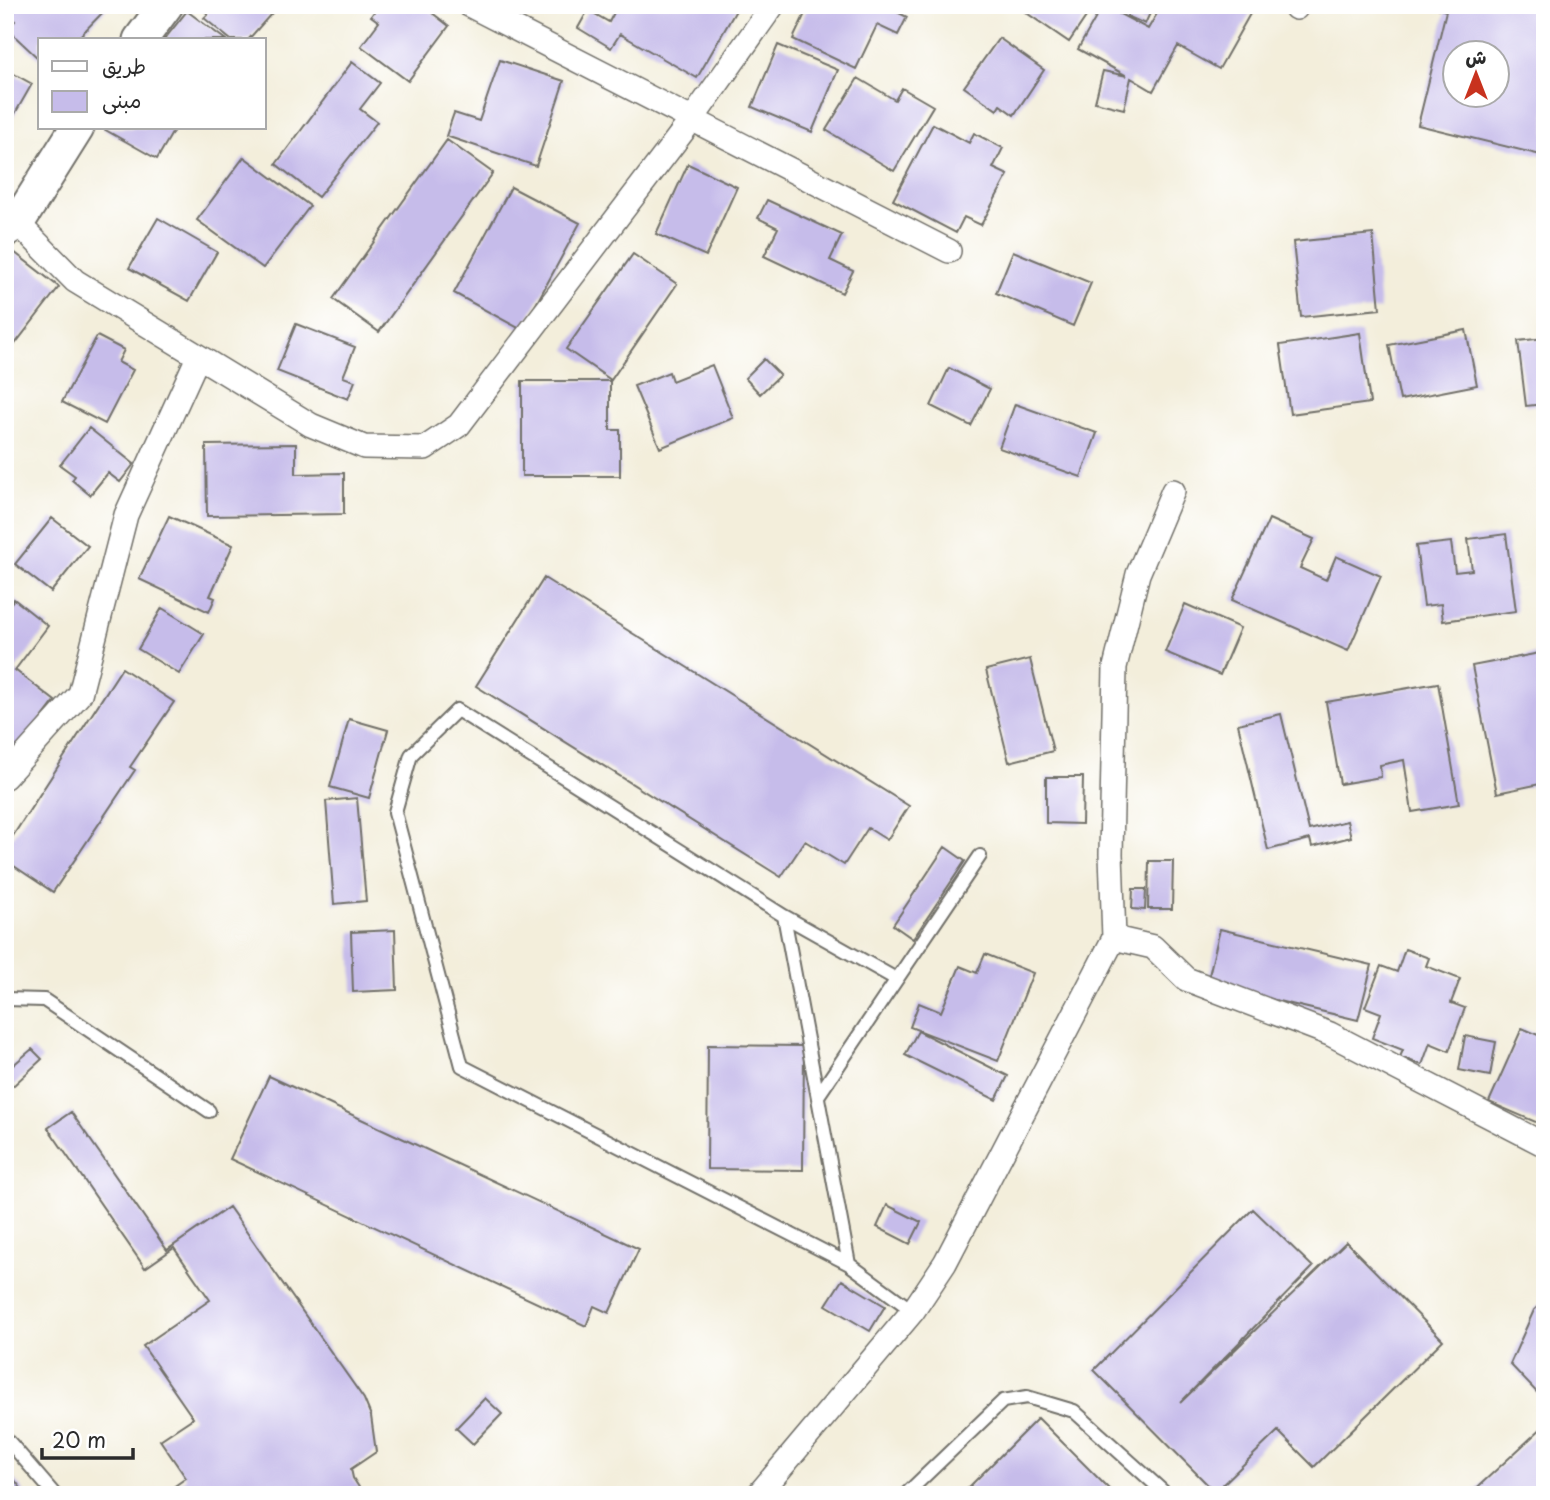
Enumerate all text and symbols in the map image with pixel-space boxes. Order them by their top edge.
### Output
legend [38,38,266,130]
north arrow [1442,38,1512,108]
text: ش [1466,42,1487,70]
text: طريق [102,49,146,81]
text: مبنى [102,83,141,115]
scale bar [42,1416,133,1460]
text: 20 m [52,1423,106,1455]

